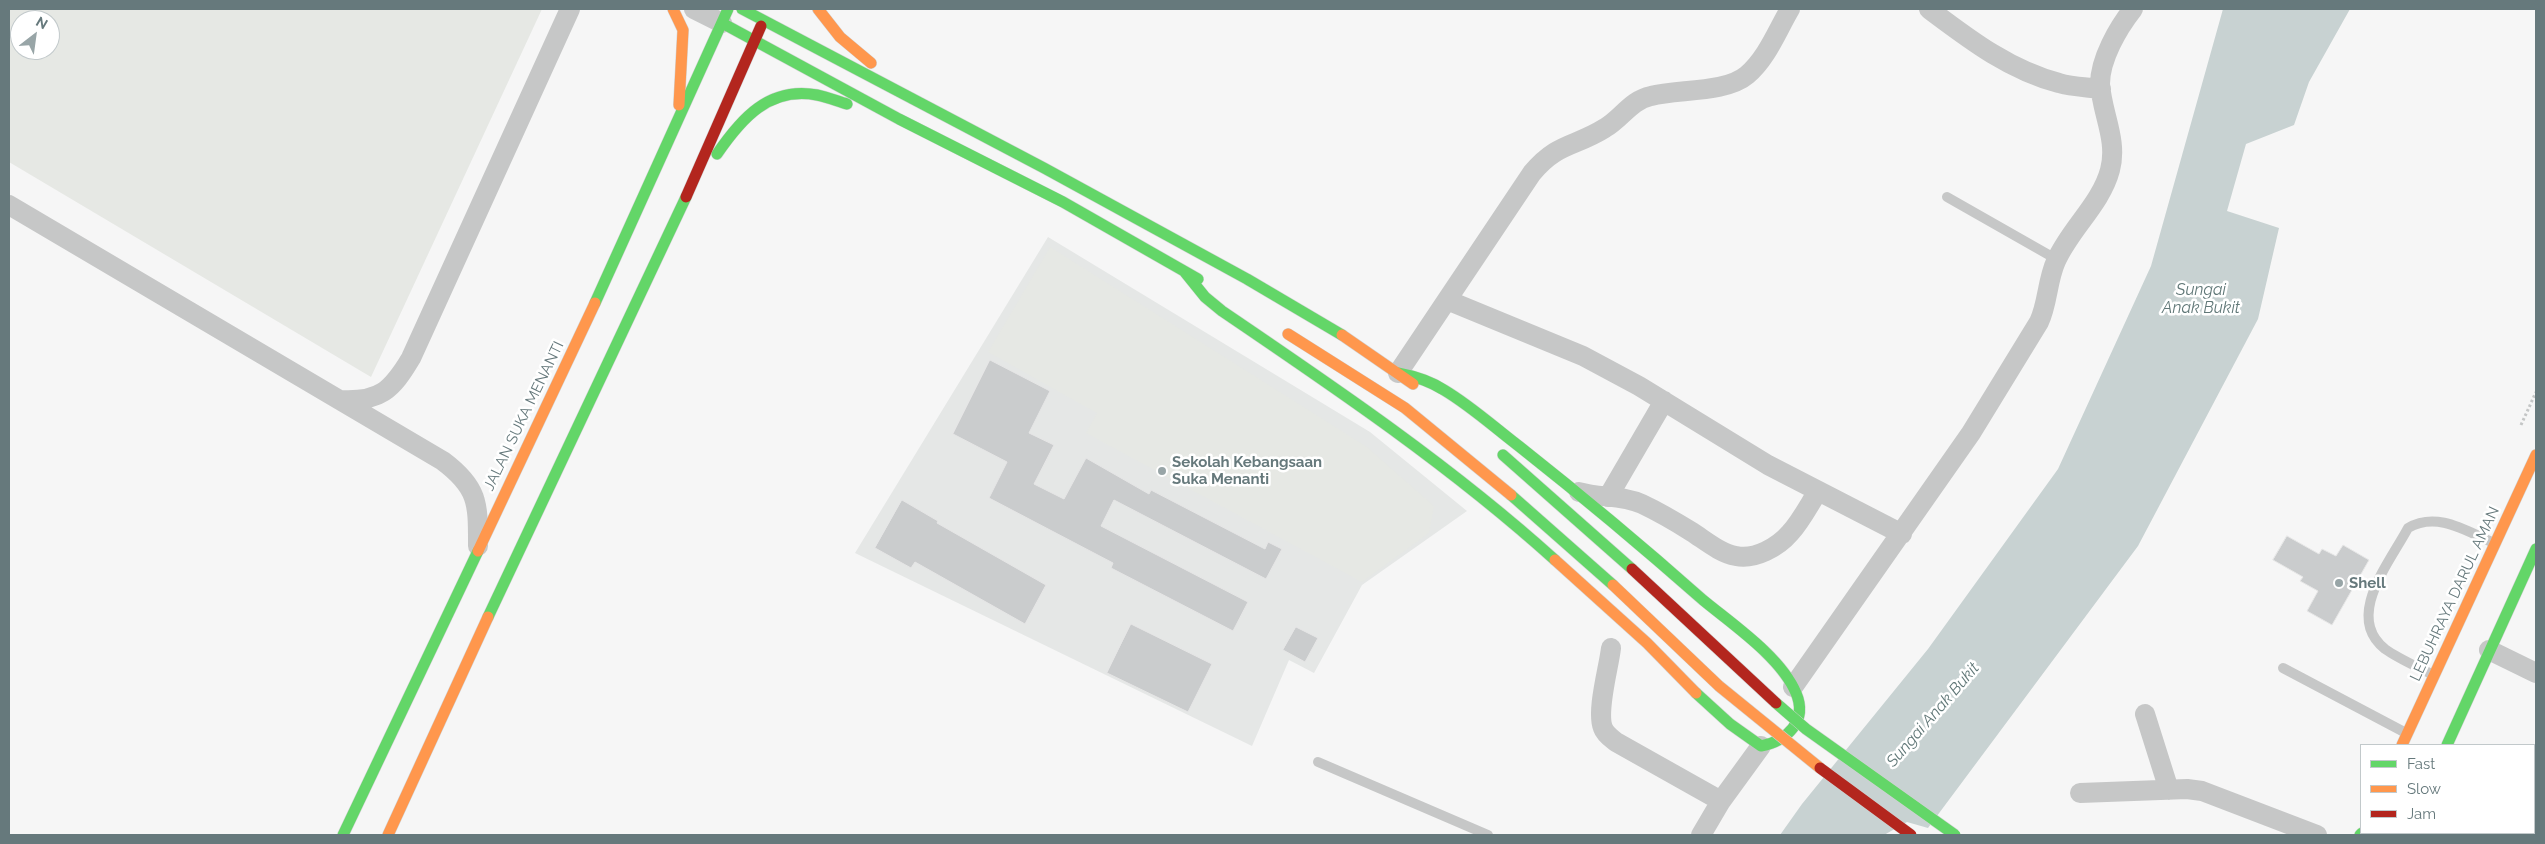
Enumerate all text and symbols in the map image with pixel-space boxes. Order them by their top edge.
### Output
north arrow [10,10,60,60]
text: N [33,13,51,32]
water label: Sungai Anak Bukit [2162,280,2240,318]
street label: JALAN SUKA MENANTI [480,338,568,494]
place label: Sekolah Kebangsaan Suka Menanti [1172,453,1322,488]
marker: Sekolah Kebangsaan Suka Menanti [1156,465,1168,477]
street label: LEBUHRAYA DARUL AMAN [2407,504,2503,684]
place label: Shell [2349,574,2386,592]
marker: Shell [2333,577,2345,589]
water label: Sungai Anak Bukit [1883,659,1983,771]
legend [2360,744,2535,834]
text: Fast [2407,755,2435,773]
text: Slow [2407,780,2441,798]
text: Jam [2407,805,2436,823]

